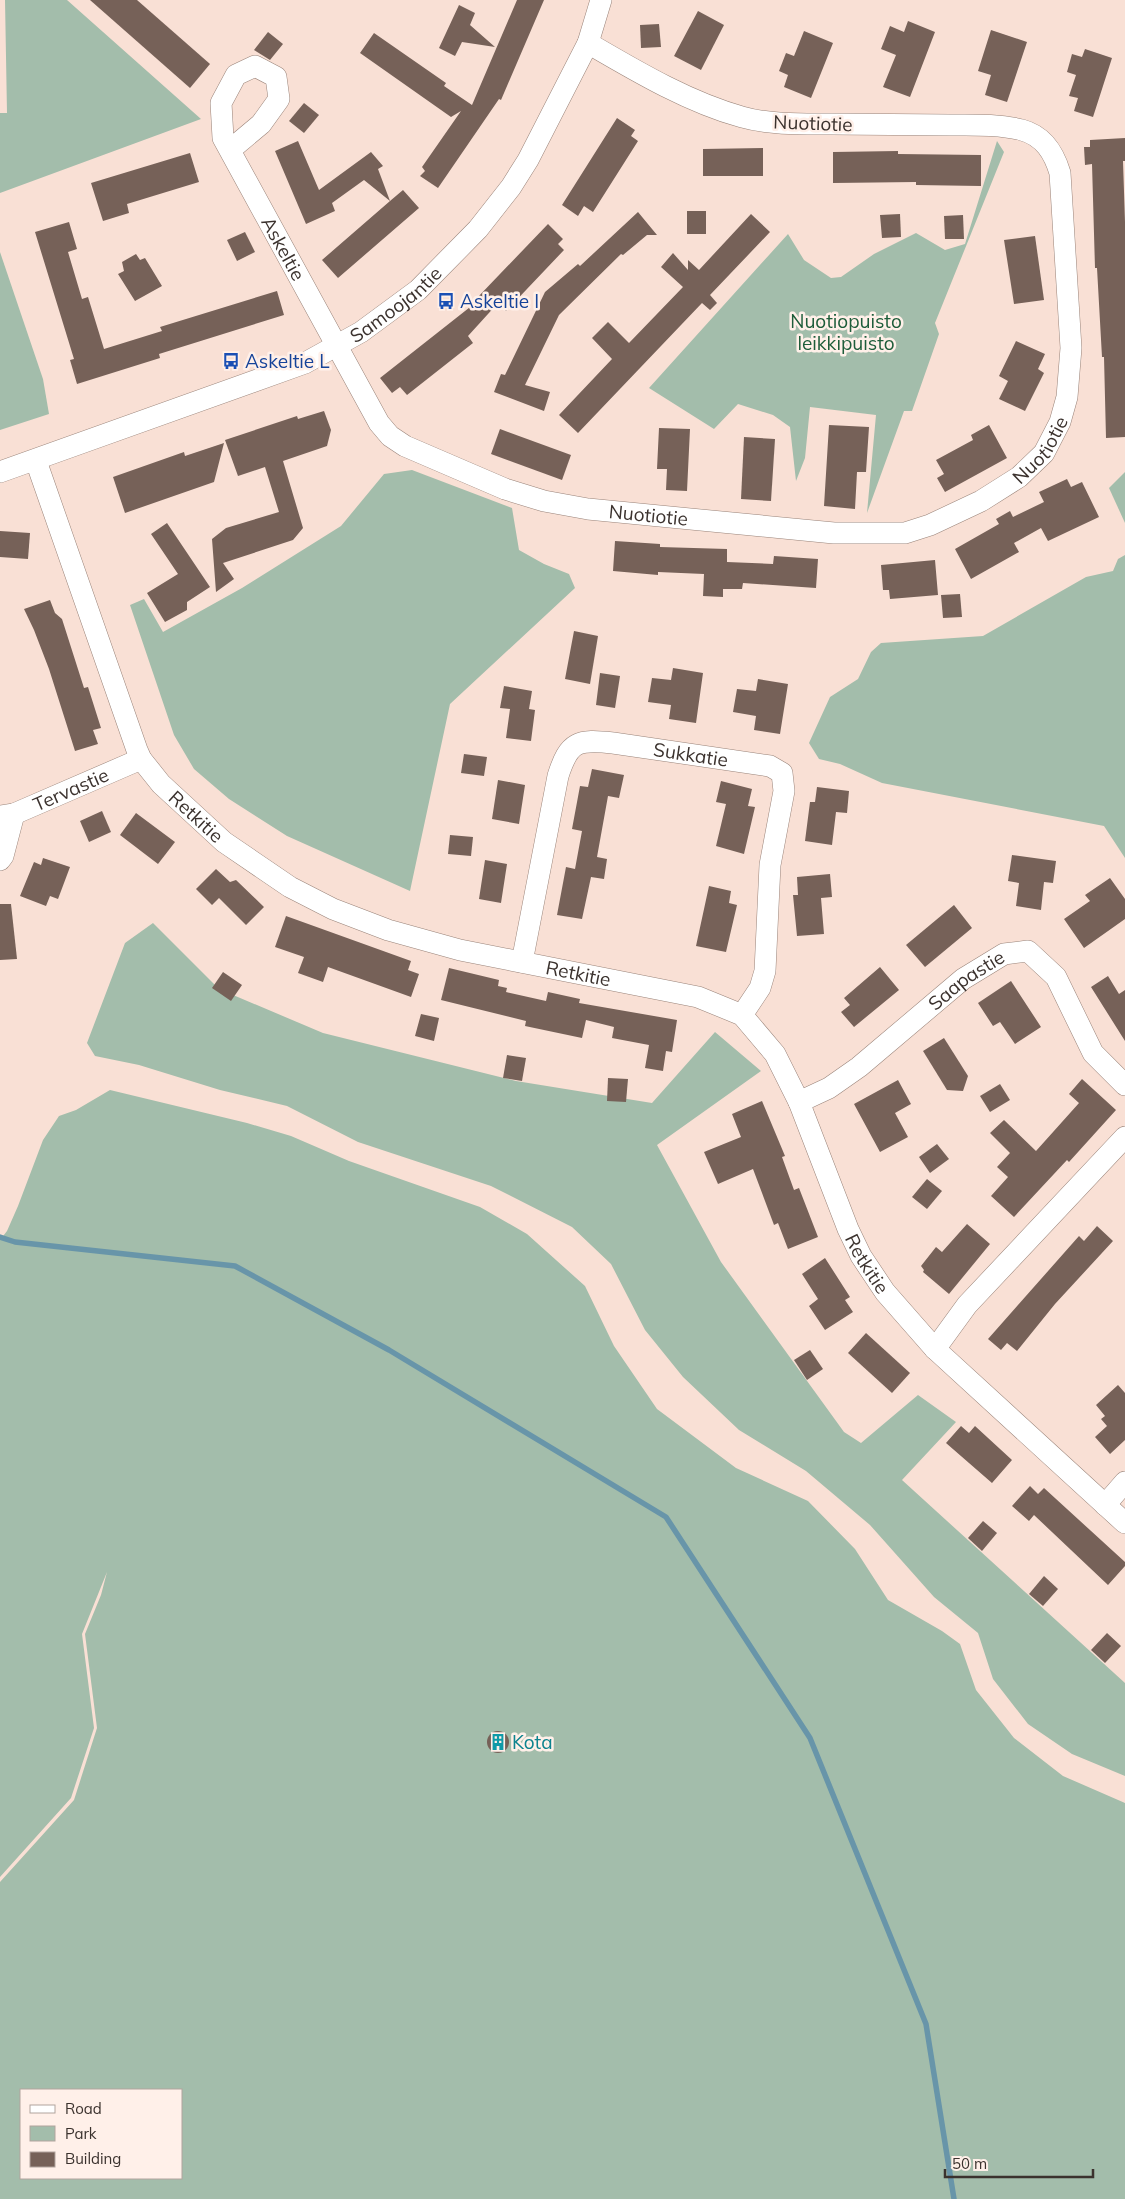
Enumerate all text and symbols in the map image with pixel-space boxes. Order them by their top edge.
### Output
street label: Nuotiotie [773,110,853,136]
street label: Askeltie [256,212,311,285]
street label: Samoojantie [346,261,446,348]
place label: Askeltie I [460,289,539,313]
bus stop icon: Askeltie I [436,291,456,311]
park label: Nuotiopuisto leikkipuisto [790,309,902,355]
place label: Askeltie L [245,349,330,373]
bus stop icon: Askeltie L [221,351,241,371]
street label: Nuotiotie [1007,412,1073,489]
street label: Nuotiotie [608,499,689,531]
street label: Sukkatie [652,737,730,772]
street label: Tervastie [29,763,112,816]
street label: Retkitie [164,785,229,848]
street label: Saapastie [923,945,1009,1015]
street label: Retkitie [544,955,613,992]
street label: Retkitie [840,1230,895,1298]
place label: Kota [512,1730,553,1754]
building icon: Kota [488,1732,508,1752]
legend [20,2089,182,2179]
text: Road [65,2099,102,2118]
text: Park [65,2124,97,2143]
scale bar [945,2146,1092,2178]
text: Building [65,2149,121,2168]
text: 50 m [952,2154,987,2173]

